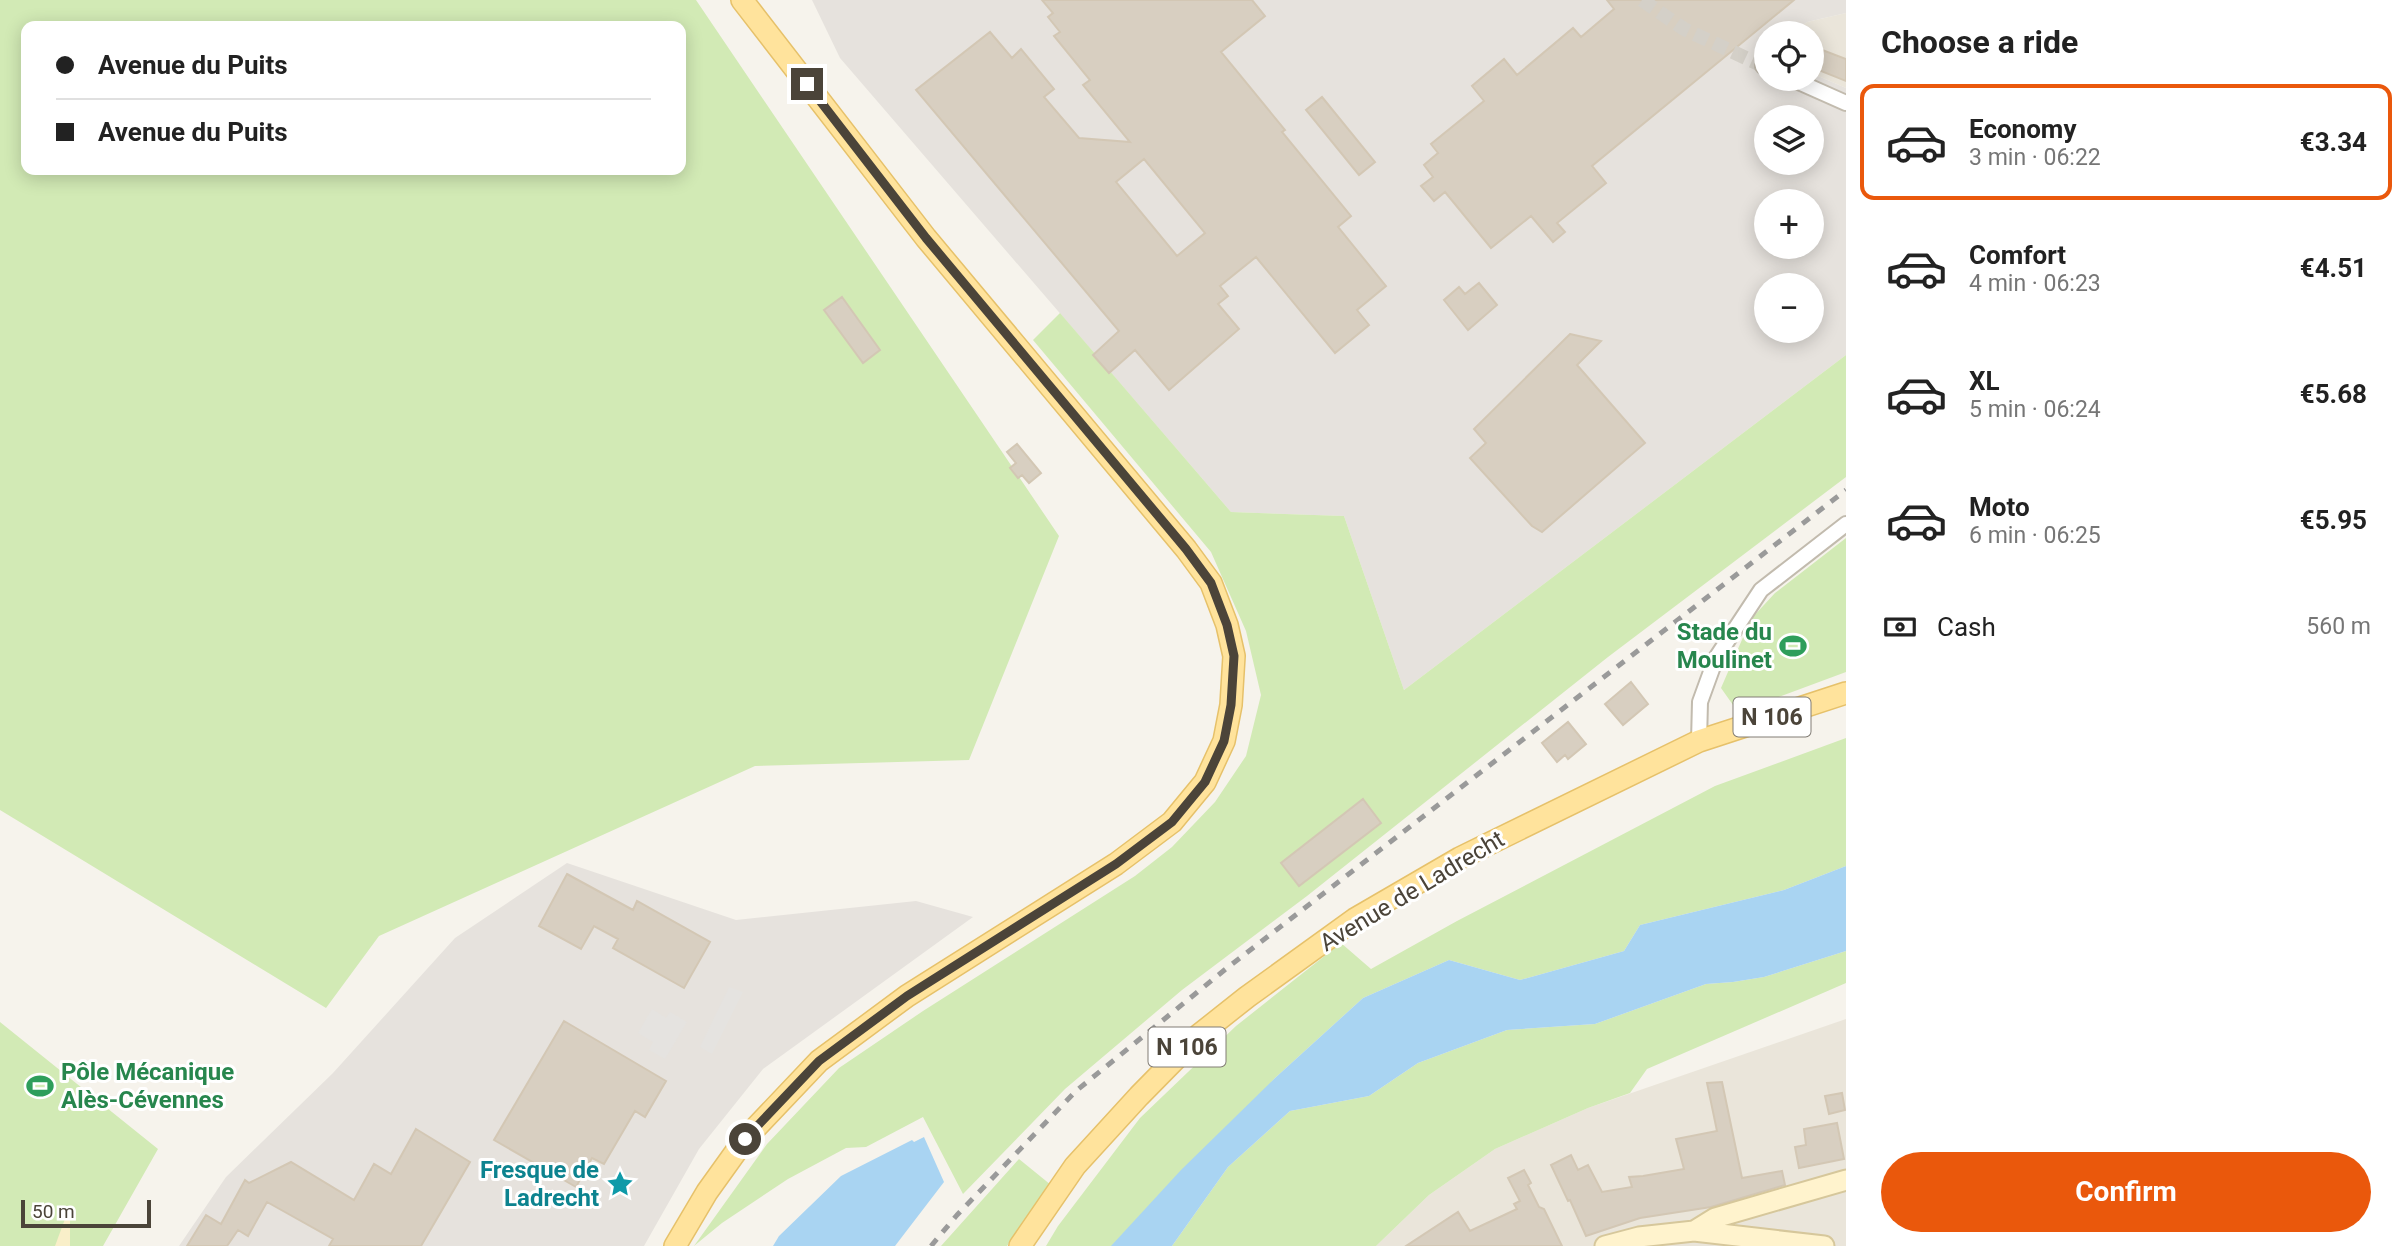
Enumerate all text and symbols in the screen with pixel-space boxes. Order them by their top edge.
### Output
map controls [1754,21,1824,343]
button: locate [1754,21,1824,91]
text: Choose a ride [1881,23,2078,61]
text: Avenue du Puits [98,50,288,80]
route end [791,68,823,100]
button: layers [1754,105,1824,175]
icon: car [1885,111,1948,174]
text: Economy [1969,114,2076,144]
text: Avenue du Puits [98,117,288,147]
text: €3.34 [2300,127,2367,157]
text: 3 min · 06:22 [1969,144,2101,171]
button: + [1754,189,1824,259]
icon: car [1885,237,1948,300]
text: Comfort [1969,240,2066,270]
text: €4.51 [2300,253,2367,283]
text: 4 min · 06:23 [1969,270,2101,297]
button: − [1754,273,1824,343]
icon: car [1885,363,1948,426]
text: XL [1969,366,2000,396]
text: €5.68 [2300,379,2367,409]
text: 5 min · 06:24 [1969,396,2101,423]
icon: car [1885,489,1948,552]
text: Moto [1969,492,2030,522]
text: €5.95 [2300,505,2367,535]
text: 6 min · 06:25 [1969,522,2101,549]
icon: cash [1881,608,1919,646]
text: Cash [1937,612,1996,642]
text: 560 m [2306,613,2371,640]
place label: Stade du Moulinet [1677,618,1772,674]
sports icon: Stade du Moulinet [1778,631,1808,661]
road number: N 106 [1734,698,1810,736]
street label: Avenue de Ladrecht [1315,825,1510,957]
road number: N 106 [1148,1028,1226,1066]
place label: Pôle Mécanique Alès-Cévennes [61,1058,234,1114]
sports icon: Pôle Mécanique Alès-Cévennes [25,1071,55,1101]
route start [729,1123,761,1155]
button: Confirm [1881,1152,2371,1232]
place label: Fresque de Ladrecht [480,1156,599,1212]
place icon: Fresque de Ladrecht [605,1169,635,1199]
scale bar [21,1197,150,1229]
text: 50 m [32,1200,75,1223]

